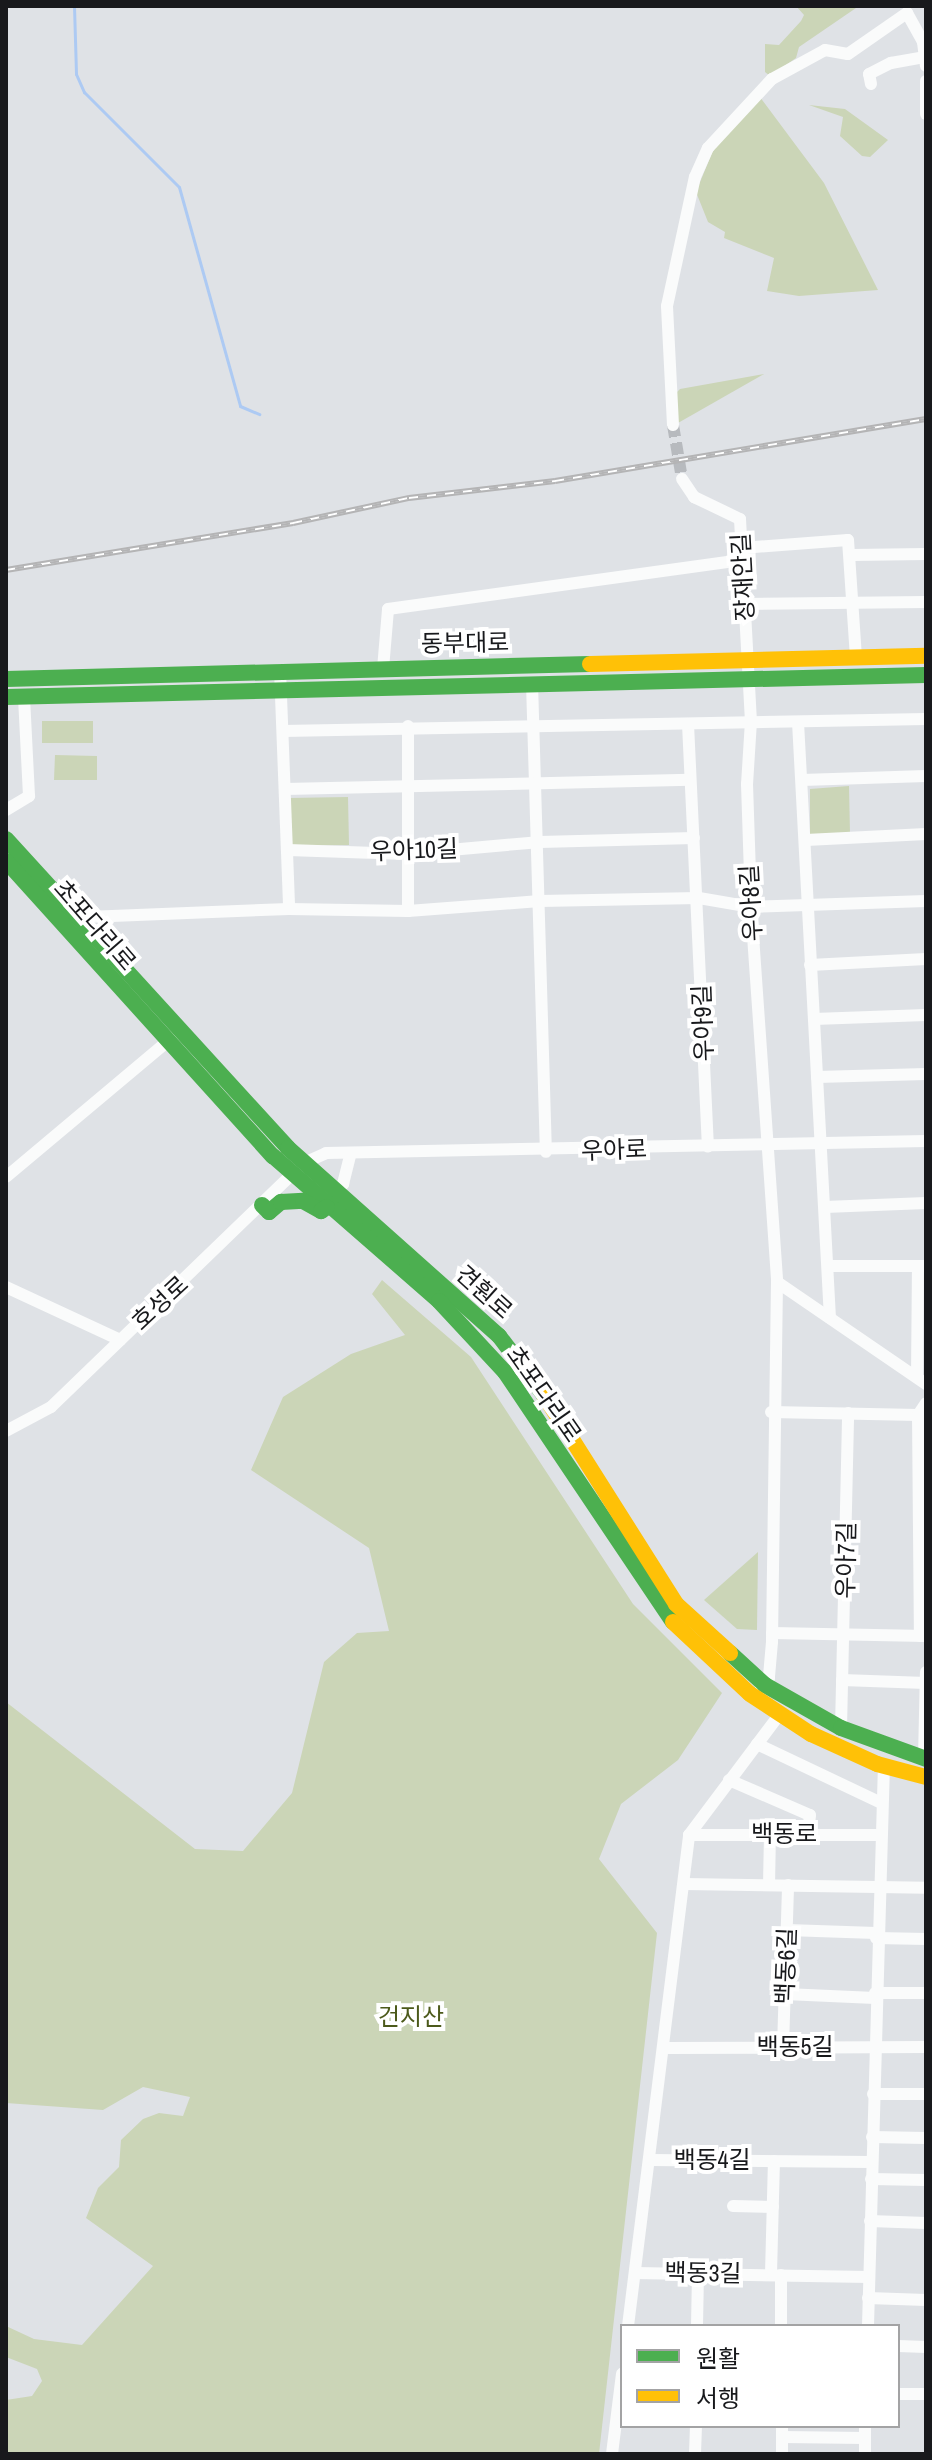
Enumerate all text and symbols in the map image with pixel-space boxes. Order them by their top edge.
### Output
street label: 장재안길 [726,532,760,622]
street label: 동부대로 [421,628,509,658]
street label: 우아10길 [369,834,459,866]
street label: 우아8길 [735,864,767,942]
street label: 초포다리로 [48,874,142,976]
street label: 우아9길 [687,984,719,1062]
street label: 우아로 [580,1134,648,1166]
street label: 견훤로 [450,1259,518,1325]
street label: 호성로 [126,1270,194,1336]
street label: 초포다리로 [501,1341,587,1447]
street label: 우아7길 [831,1521,861,1599]
street label: 백동로 [751,1820,817,1848]
street label: 백동6길 [770,1927,802,2005]
park label: 건지산 [378,2003,444,2031]
street label: 백동5길 [756,2033,834,2061]
street label: 백동4길 [673,2146,751,2174]
street label: 백동3길 [664,2258,742,2288]
legend [620,2324,900,2428]
text: 원활 [696,2342,740,2374]
text: 서행 [696,2382,740,2414]

